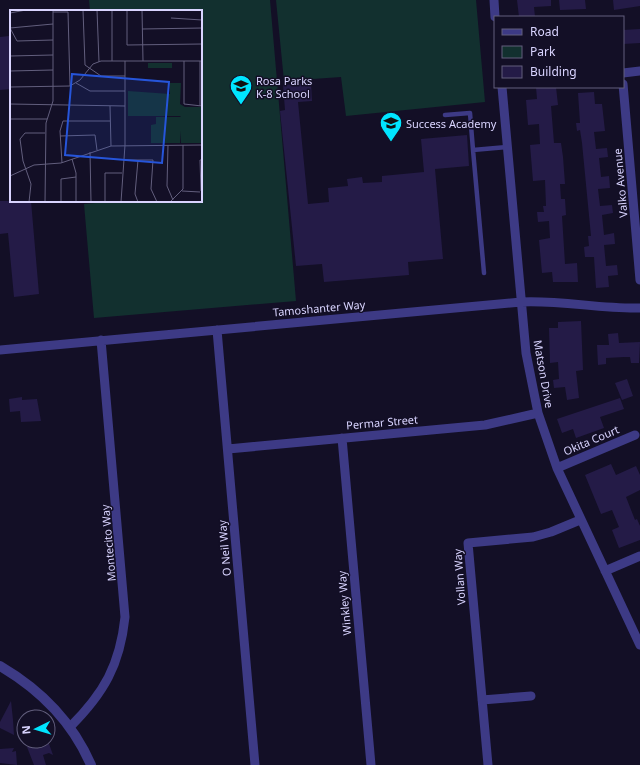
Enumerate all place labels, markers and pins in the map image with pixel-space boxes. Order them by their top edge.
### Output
school or university icon: Rosa Parks K-8 School [228,73,254,106]
place label: Rosa Parks K-8 School [256,73,312,101]
school or university icon: Success Academy [378,110,404,143]
place label: Success Academy [406,116,497,131]

